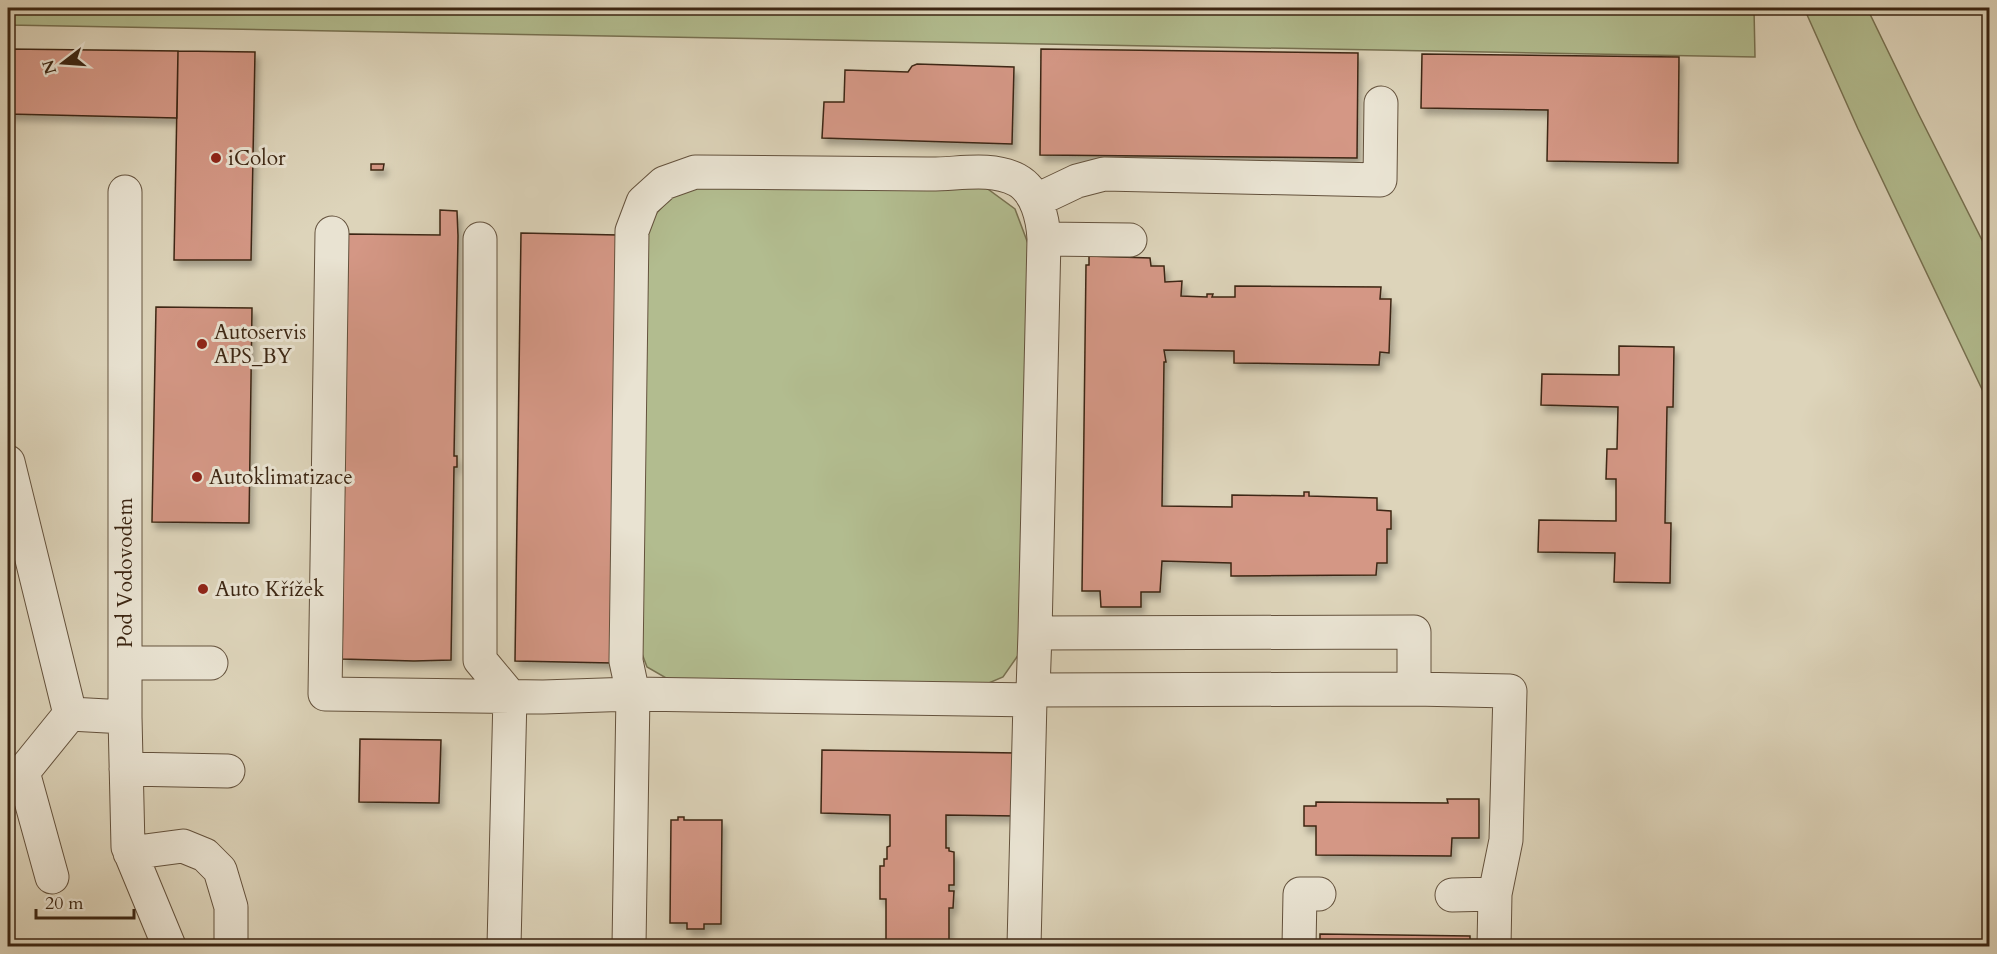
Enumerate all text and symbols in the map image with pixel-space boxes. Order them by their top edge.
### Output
north arrow [33,33,93,93]
text: N [37,57,62,77]
place label: iColor [228,144,286,173]
marker: iColor [209,151,223,165]
place label: Autoservis APS_BY [214,318,306,371]
marker: Autoservis APS_BY [195,337,209,351]
place label: Autoklimatizace [209,463,353,492]
marker: Autoklimatizace [190,470,204,484]
street label: Pod Vodovodem [111,498,140,648]
place label: Auto Křížek [215,575,325,604]
marker: Auto Křížek [196,582,210,596]
scale bar [36,882,134,920]
text: 20 m [45,891,84,916]

